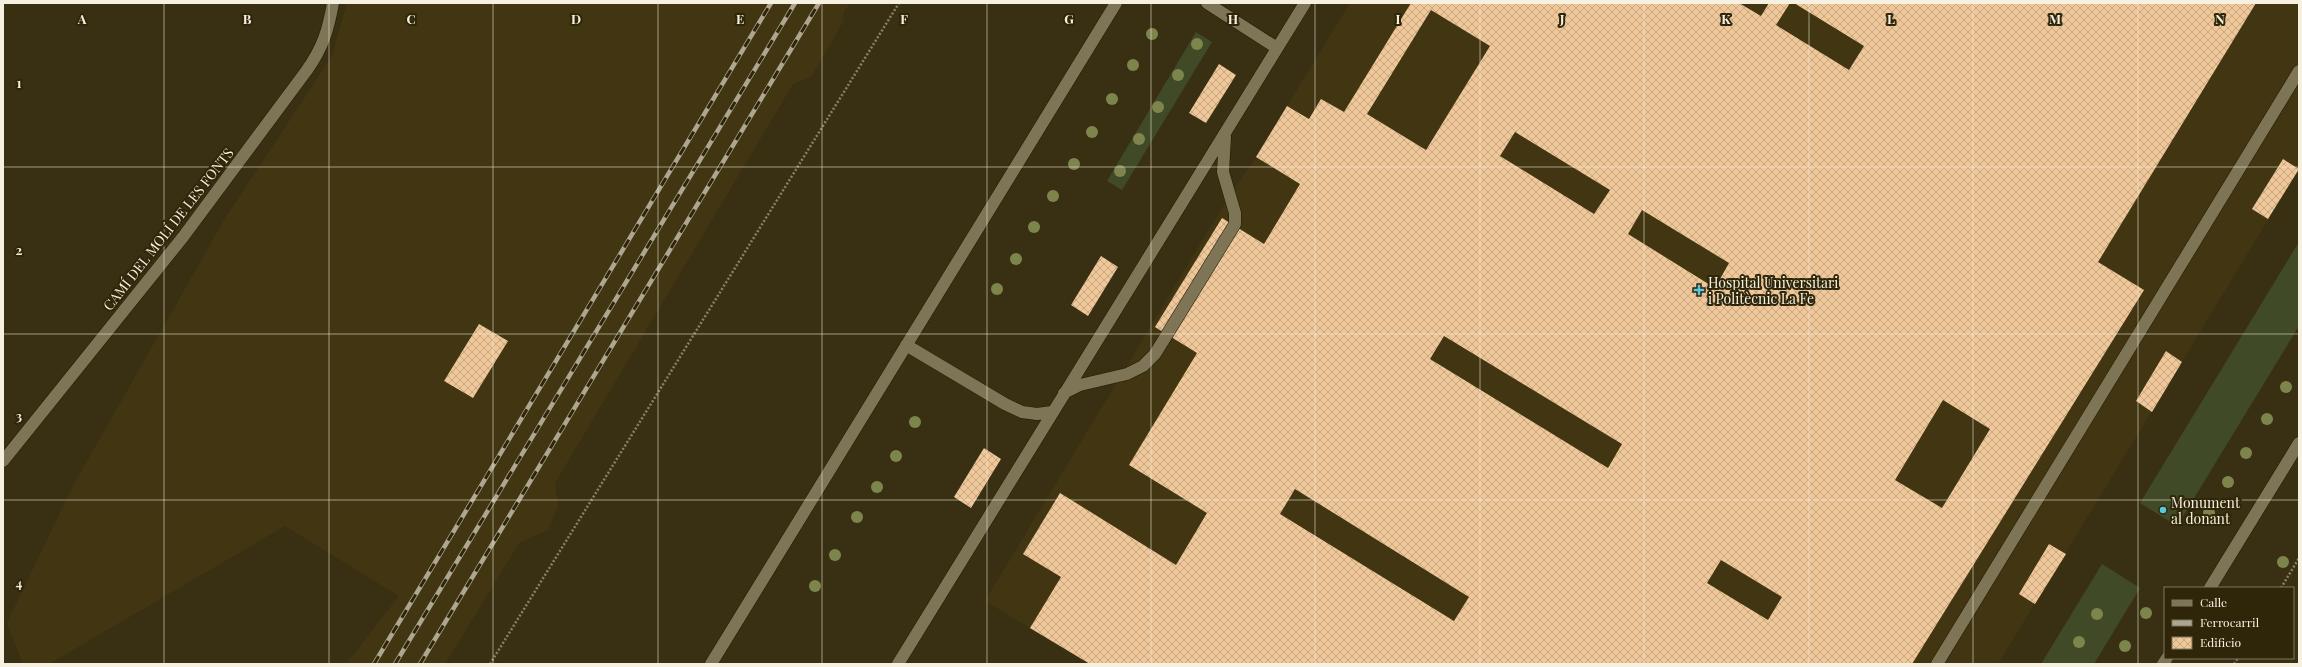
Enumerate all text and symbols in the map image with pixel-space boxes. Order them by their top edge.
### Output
text: A [77,10,87,27]
text: B [243,10,252,27]
text: C [406,10,416,27]
text: D [571,10,581,27]
text: E [736,10,744,27]
text: F [900,10,908,27]
text: G [1064,10,1074,27]
text: H [1228,10,1238,27]
text: I [1396,10,1401,27]
text: J [1559,10,1565,27]
text: K [1721,10,1731,27]
text: L [1887,10,1895,27]
text: M [2049,10,2061,27]
text: N [2215,10,2225,27]
text: 1 [17,74,22,91]
street label: CAMÍ DEL MOLÍ DE LES FONTS [98,144,238,314]
text: 2 [16,241,23,258]
place label: Hospital Universitari i Politècnic La Fe [1708,273,1838,308]
marker: Hospital Universitari i Politècnic La Fe [1693,284,1705,296]
text: 3 [16,407,22,424]
place label: Monument al donant [2171,493,2241,528]
marker: Monument al donant [2158,505,2168,515]
text: 4 [16,574,23,591]
legend [2164,587,2294,659]
text: Calle [2200,594,2227,610]
text: Ferrocarril [2200,614,2260,630]
text: Edificio [2200,634,2242,650]

